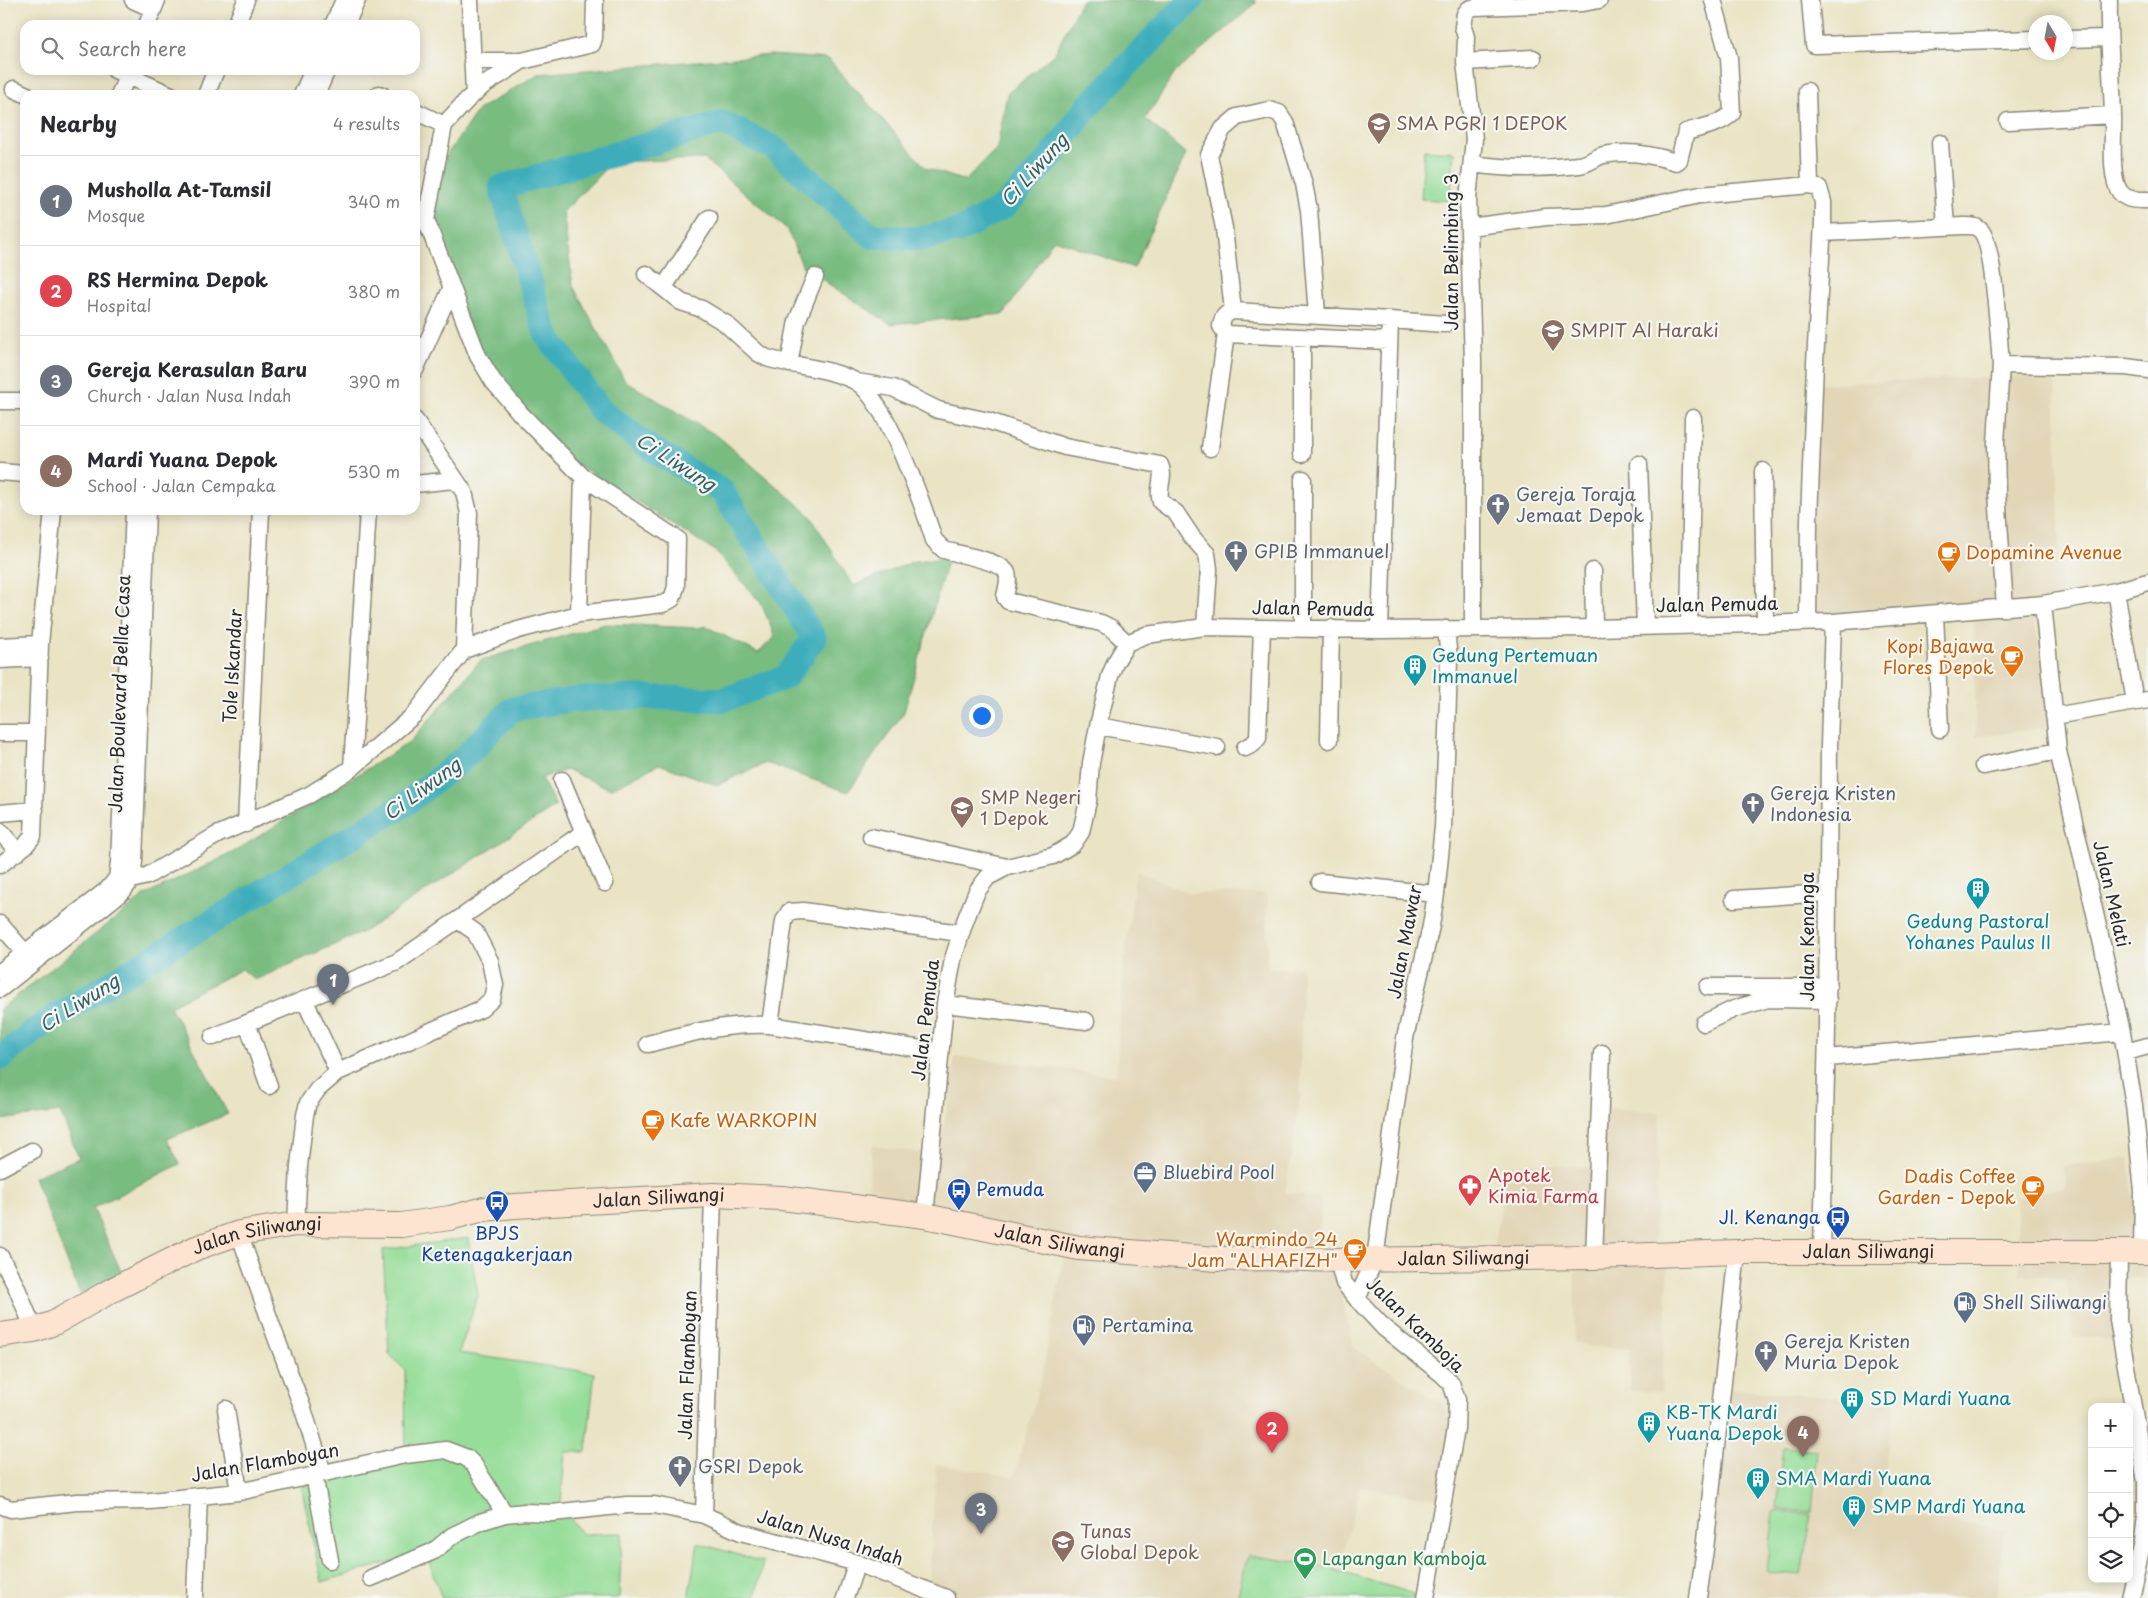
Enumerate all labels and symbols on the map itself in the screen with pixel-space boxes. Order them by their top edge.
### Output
north arrow [2028,15,2073,60]
place label: SMA PGRI 1 DEPOK [1396,109,1567,136]
school or university icon: SMA PGRI 1 DEPOK [1366,111,1392,145]
water label: Ci Liwung [993,126,1074,212]
street label: Jalan Belimbing 3 [1437,173,1464,331]
place label: SMPIT Al Haraki [1570,316,1719,343]
school or university icon: SMPIT Al Haraki [1540,318,1566,352]
water label: Ci Liwung [631,425,723,498]
place label: Gereja Toraja Jemaat Depok [1516,480,1644,528]
church icon: Gereja Toraja Jemaat Depok [1485,492,1511,526]
place label: GPIB Immanuel [1254,537,1389,564]
place label: Dopamine Avenue [1966,538,2122,565]
church icon: GPIB Immanuel [1223,539,1249,573]
cafe icon: Dopamine Avenue [1936,540,1962,574]
street label: Jalan Boulevard Bella Casa [101,574,136,813]
street label: Jalan Pemuda [1656,589,1778,618]
street label: Jalan Pemuda [1252,593,1374,622]
street label: Tole Iskandar [215,607,248,724]
place label: Kopi Bajawa Flores Depok [1883,632,1995,680]
place label: Gedung Pertemuan Immanuel [1432,641,1598,689]
cafe icon: Kopi Bajawa Flores Depok [1999,644,2025,678]
building icon: Gedung Pertemuan Immanuel [1402,653,1428,687]
your location [969,703,995,729]
water label: Ci Liwung [377,750,467,826]
place label: Gereja Kristen Indonesia [1770,779,1896,827]
place label: SMP Negeri 1 Depok [980,783,1081,831]
church icon: Gereja Kristen Indonesia [1740,791,1766,825]
school or university icon: SMP Negeri 1 Depok [949,795,975,829]
street label: Jalan Melati [2087,838,2138,950]
street label: Jalan Kenanga [1793,872,1820,1002]
building icon: Gedung Pastoral Yohanes Paulus II [1965,876,1991,910]
street label: Jalan Mawar [1379,882,1428,1001]
place label: Gedung Pastoral Yohanes Paulus II [1905,907,2051,955]
street label: Jalan Pemuda [904,957,945,1082]
pin: 1 [317,964,349,1005]
water label: Ci Liwung [33,966,125,1038]
place label: Kafe WARKOPIN [670,1106,818,1133]
cafe icon: Kafe WARKOPIN [640,1108,666,1142]
place label: Bluebird Pool [1162,1158,1275,1185]
office icon: Bluebird Pool [1132,1160,1158,1194]
place label: Apotek Kimia Farma [1488,1161,1599,1209]
place label: Dadis Coffee Garden - Depok [1877,1162,2016,1210]
pharmacy icon: Apotek Kimia Farma [1457,1173,1483,1207]
cafe icon: Dadis Coffee Garden - Depok [2020,1174,2046,1208]
place label: Pemuda [976,1175,1044,1202]
bus stop icon: Pemuda [946,1177,972,1211]
street label: Jalan Siliwangi [592,1180,725,1214]
bus stop icon: BPJS Ketenagakerjaan [484,1189,510,1223]
place label: Jl. Kenanga [1719,1203,1821,1230]
bus stop icon: Jl. Kenanga [1825,1205,1851,1239]
street label: Jalan Siliwangi [188,1209,322,1260]
street label: Jalan Siliwangi [992,1216,1126,1264]
place label: BPJS Ketenagakerjaan [421,1219,573,1267]
place label: Warmindo 24 Jam "ALHAFIZH" [1187,1225,1338,1273]
cafe icon: Warmindo 24 Jam "ALHAFIZH" [1342,1237,1368,1271]
street label: Jalan Siliwangi [1802,1237,1934,1264]
street label: Jalan Siliwangi [1397,1243,1530,1271]
street label: Jalan Kamboja [1361,1270,1472,1379]
place label: Shell Siliwangi [1982,1288,2107,1315]
street label: Jalan Flamboyan [670,1290,703,1440]
fuel station icon: Shell Siliwangi [1952,1290,1978,1324]
place label: Pertamina [1102,1311,1194,1338]
fuel station icon: Pertamina [1071,1313,1097,1347]
place label: Gereja Kristen Muria Depok [1784,1327,1910,1375]
church icon: Gereja Kristen Muria Depok [1753,1339,1779,1373]
place label: SD Mardi Yuana [1870,1384,2011,1411]
building icon: SD Mardi Yuana [1839,1386,1865,1420]
place label: KB-TK Mardi Yuana Depok [1666,1398,1784,1446]
building icon: KB-TK Mardi Yuana Depok [1636,1410,1662,1444]
pin: 2 [1256,1412,1288,1453]
pin: 4 [1787,1416,1819,1457]
street label: Jalan Flamboyan [189,1435,341,1488]
place label: GSRI Depok [698,1452,803,1479]
church icon: GSRI Depok [667,1454,693,1488]
place label: SMA Mardi Yuana [1776,1464,1932,1491]
building icon: SMA Mardi Yuana [1745,1466,1771,1500]
place label: SMP Mardi Yuana [1872,1492,2026,1519]
pin: 3 [965,1493,997,1534]
building icon: SMP Mardi Yuana [1841,1494,1867,1528]
street label: Jalan Nusa Indah [754,1501,907,1572]
place label: Tunas Global Depok [1080,1517,1199,1565]
school or university icon: Tunas Global Depok [1050,1529,1076,1563]
place label: Lapangan Kamboja [1322,1544,1487,1571]
sports icon: Lapangan Kamboja [1292,1546,1318,1580]

